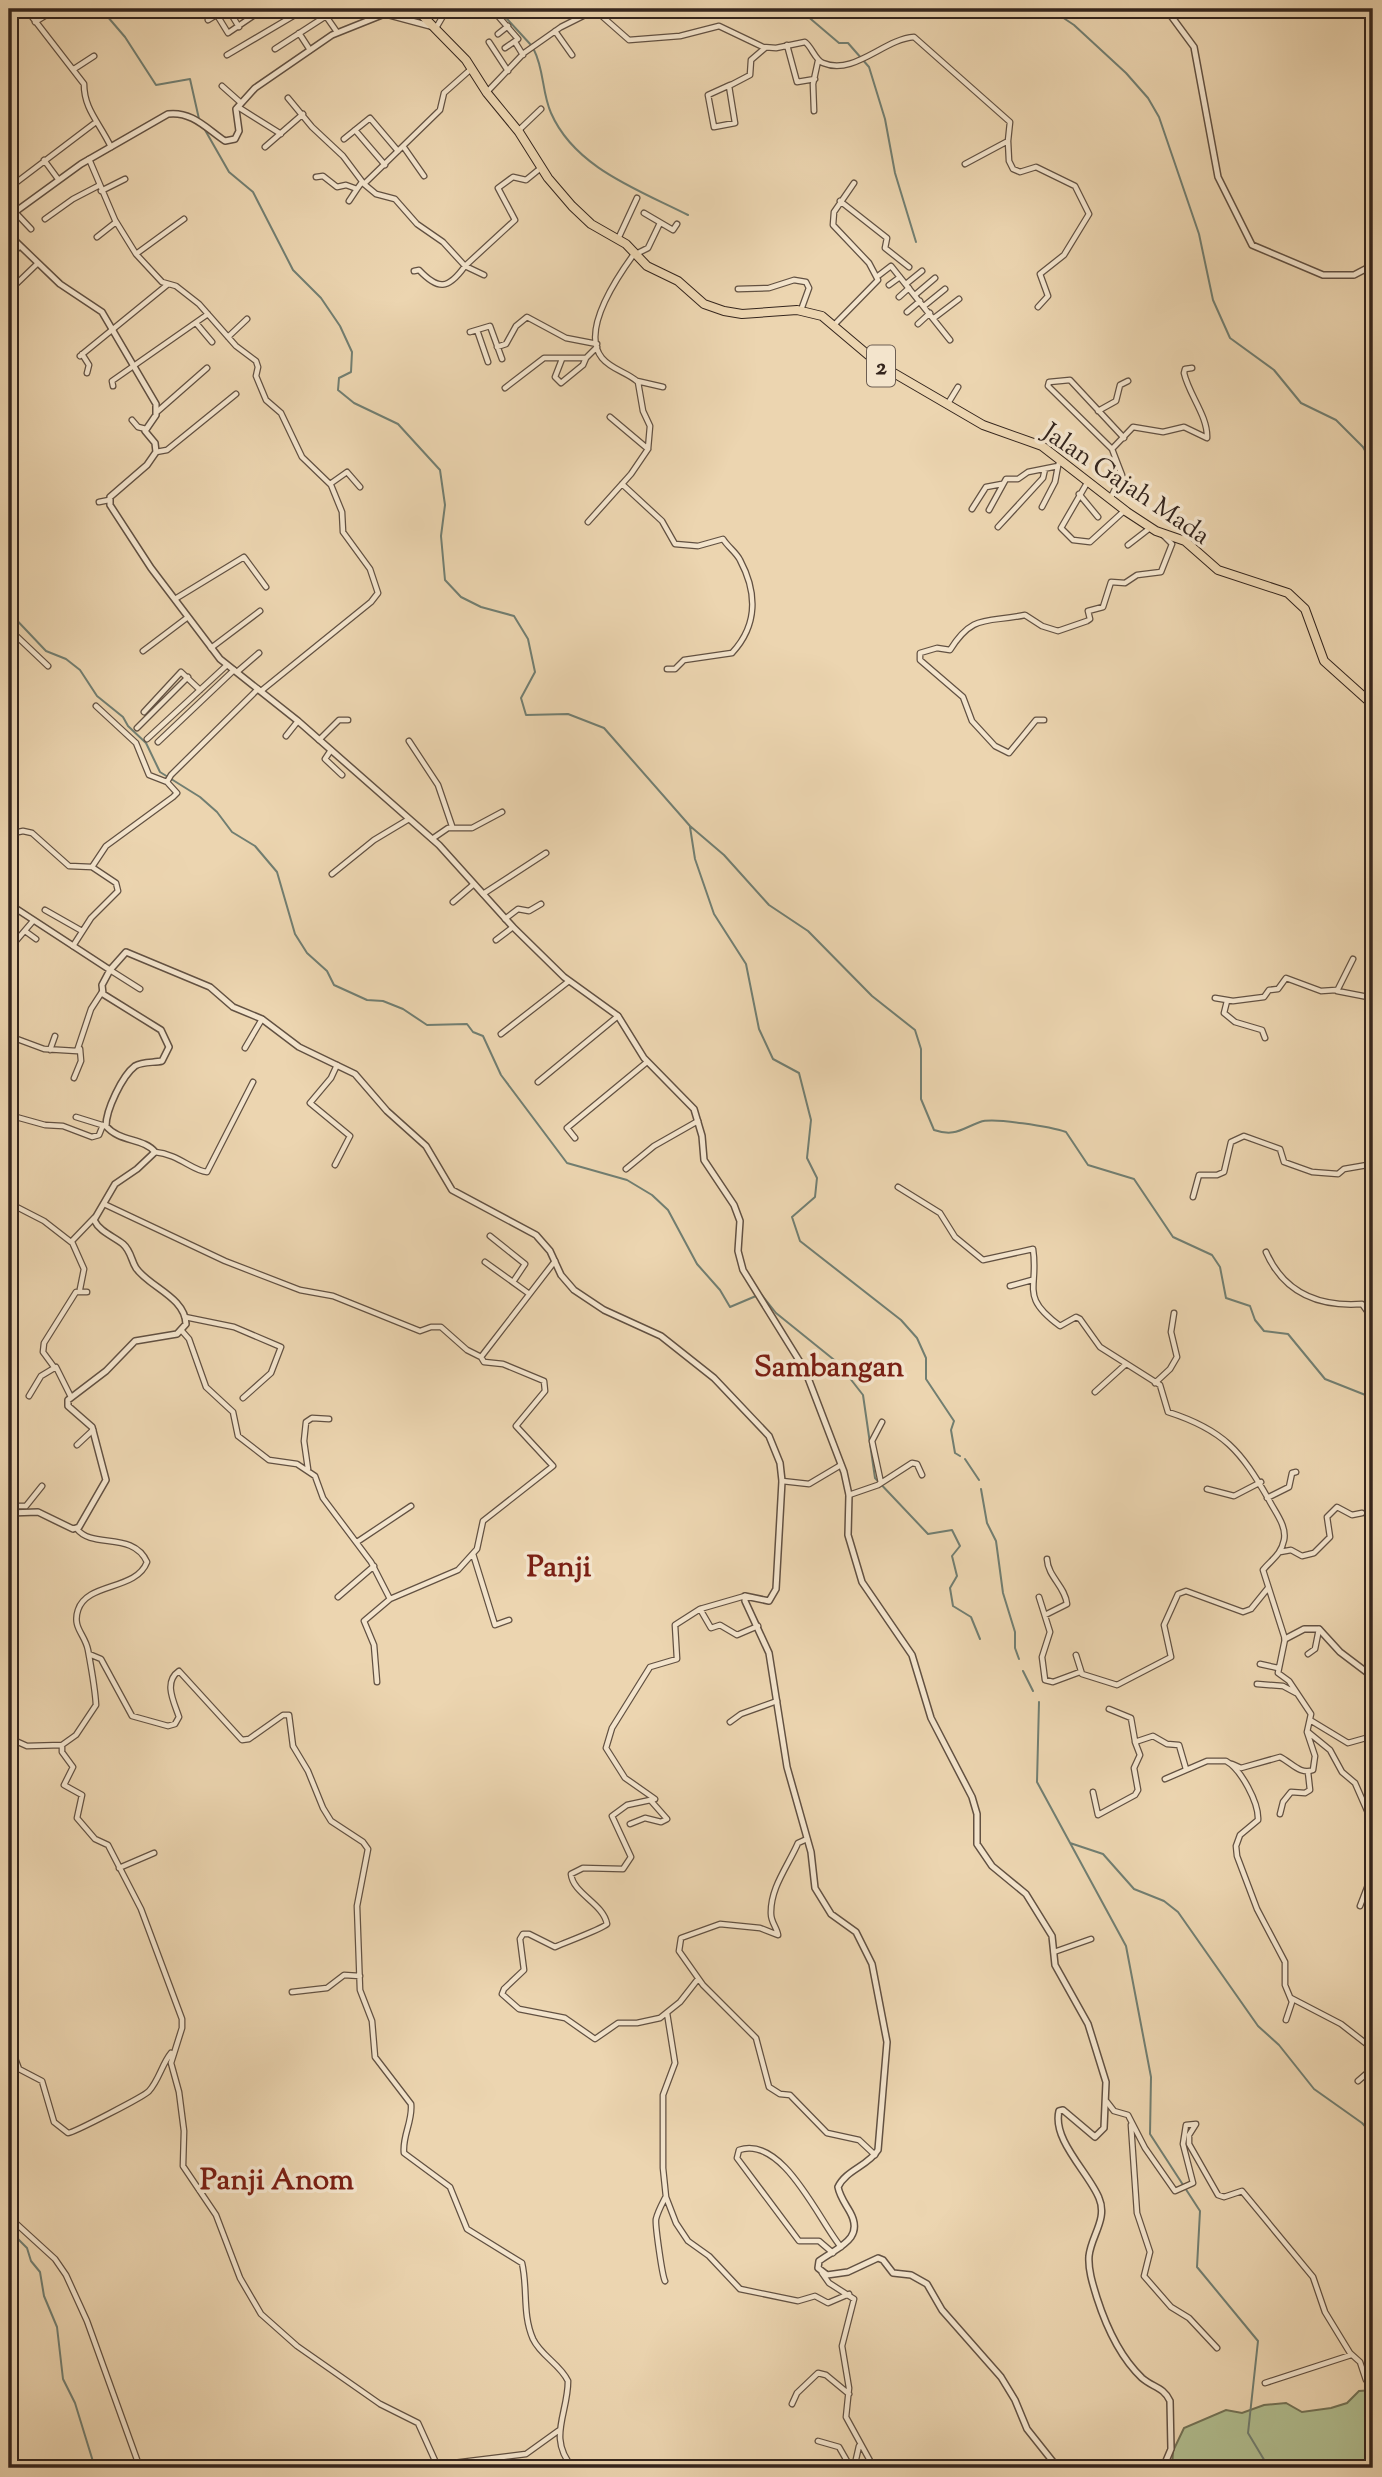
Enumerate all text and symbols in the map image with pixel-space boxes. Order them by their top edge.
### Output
road number: 2 [867,346,895,386]
street label: Jalan Gajah Mada [1033,414,1217,555]
district label: Sambangan [754,1347,904,1390]
district label: Panji [527,1547,592,1590]
district label: Panji Anom [200,2160,354,2203]

